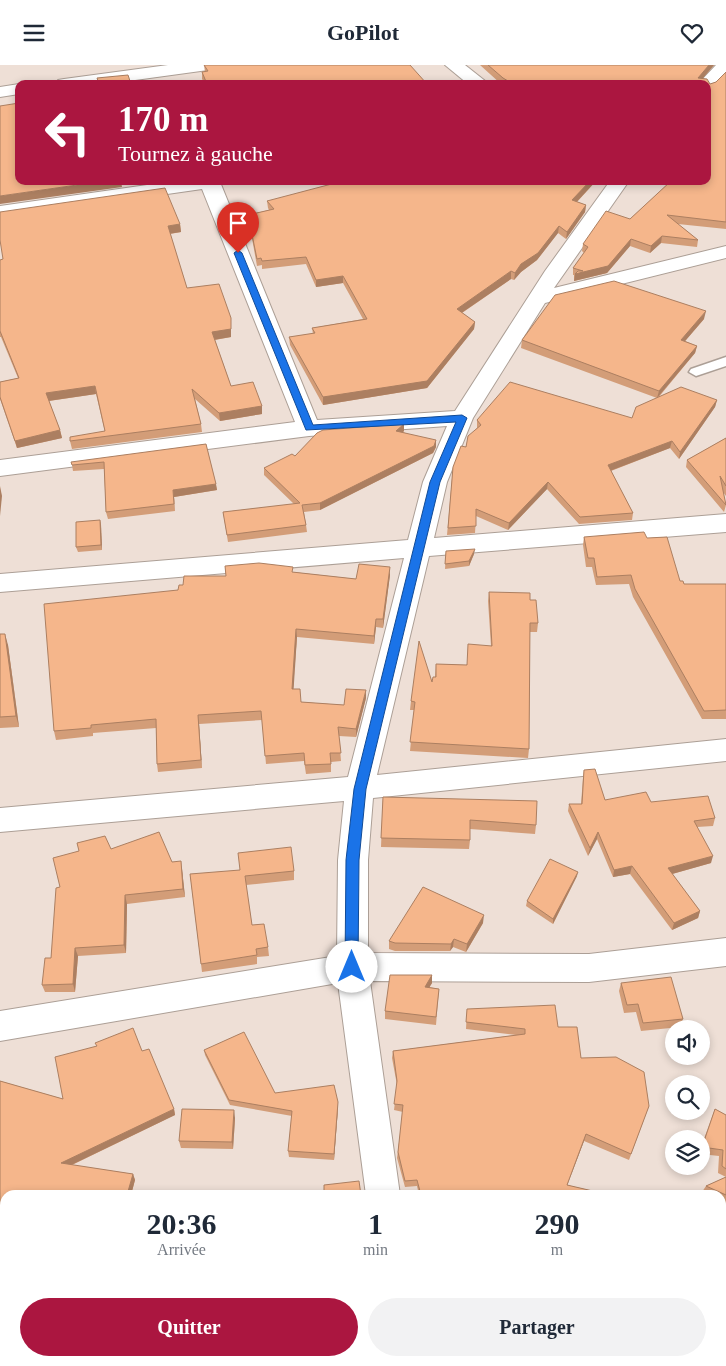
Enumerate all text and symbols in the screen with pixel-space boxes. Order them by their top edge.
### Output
icon: menu [20,19,48,47]
icon: heart [678,19,706,47]
text: GoPilot [327,20,399,45]
icon: left [35,100,100,165]
text: 170 m [118,100,208,139]
text: Tournez à gauche [118,141,273,166]
pin [217,202,259,253]
icon: arrive [224,209,252,237]
position arrow [325,940,377,992]
map controls [665,1020,710,1175]
button: sound [665,1020,710,1065]
button: search [665,1075,710,1120]
button: layers [665,1130,710,1175]
text: 20:36 [147,1207,217,1240]
text: 1 [368,1207,383,1240]
text: 290 [534,1207,579,1240]
text: Arrivée [157,1241,206,1258]
text: min [363,1241,388,1258]
text: m [551,1241,563,1258]
button: Quitter [20,1298,358,1356]
button: Partager [368,1298,706,1356]

